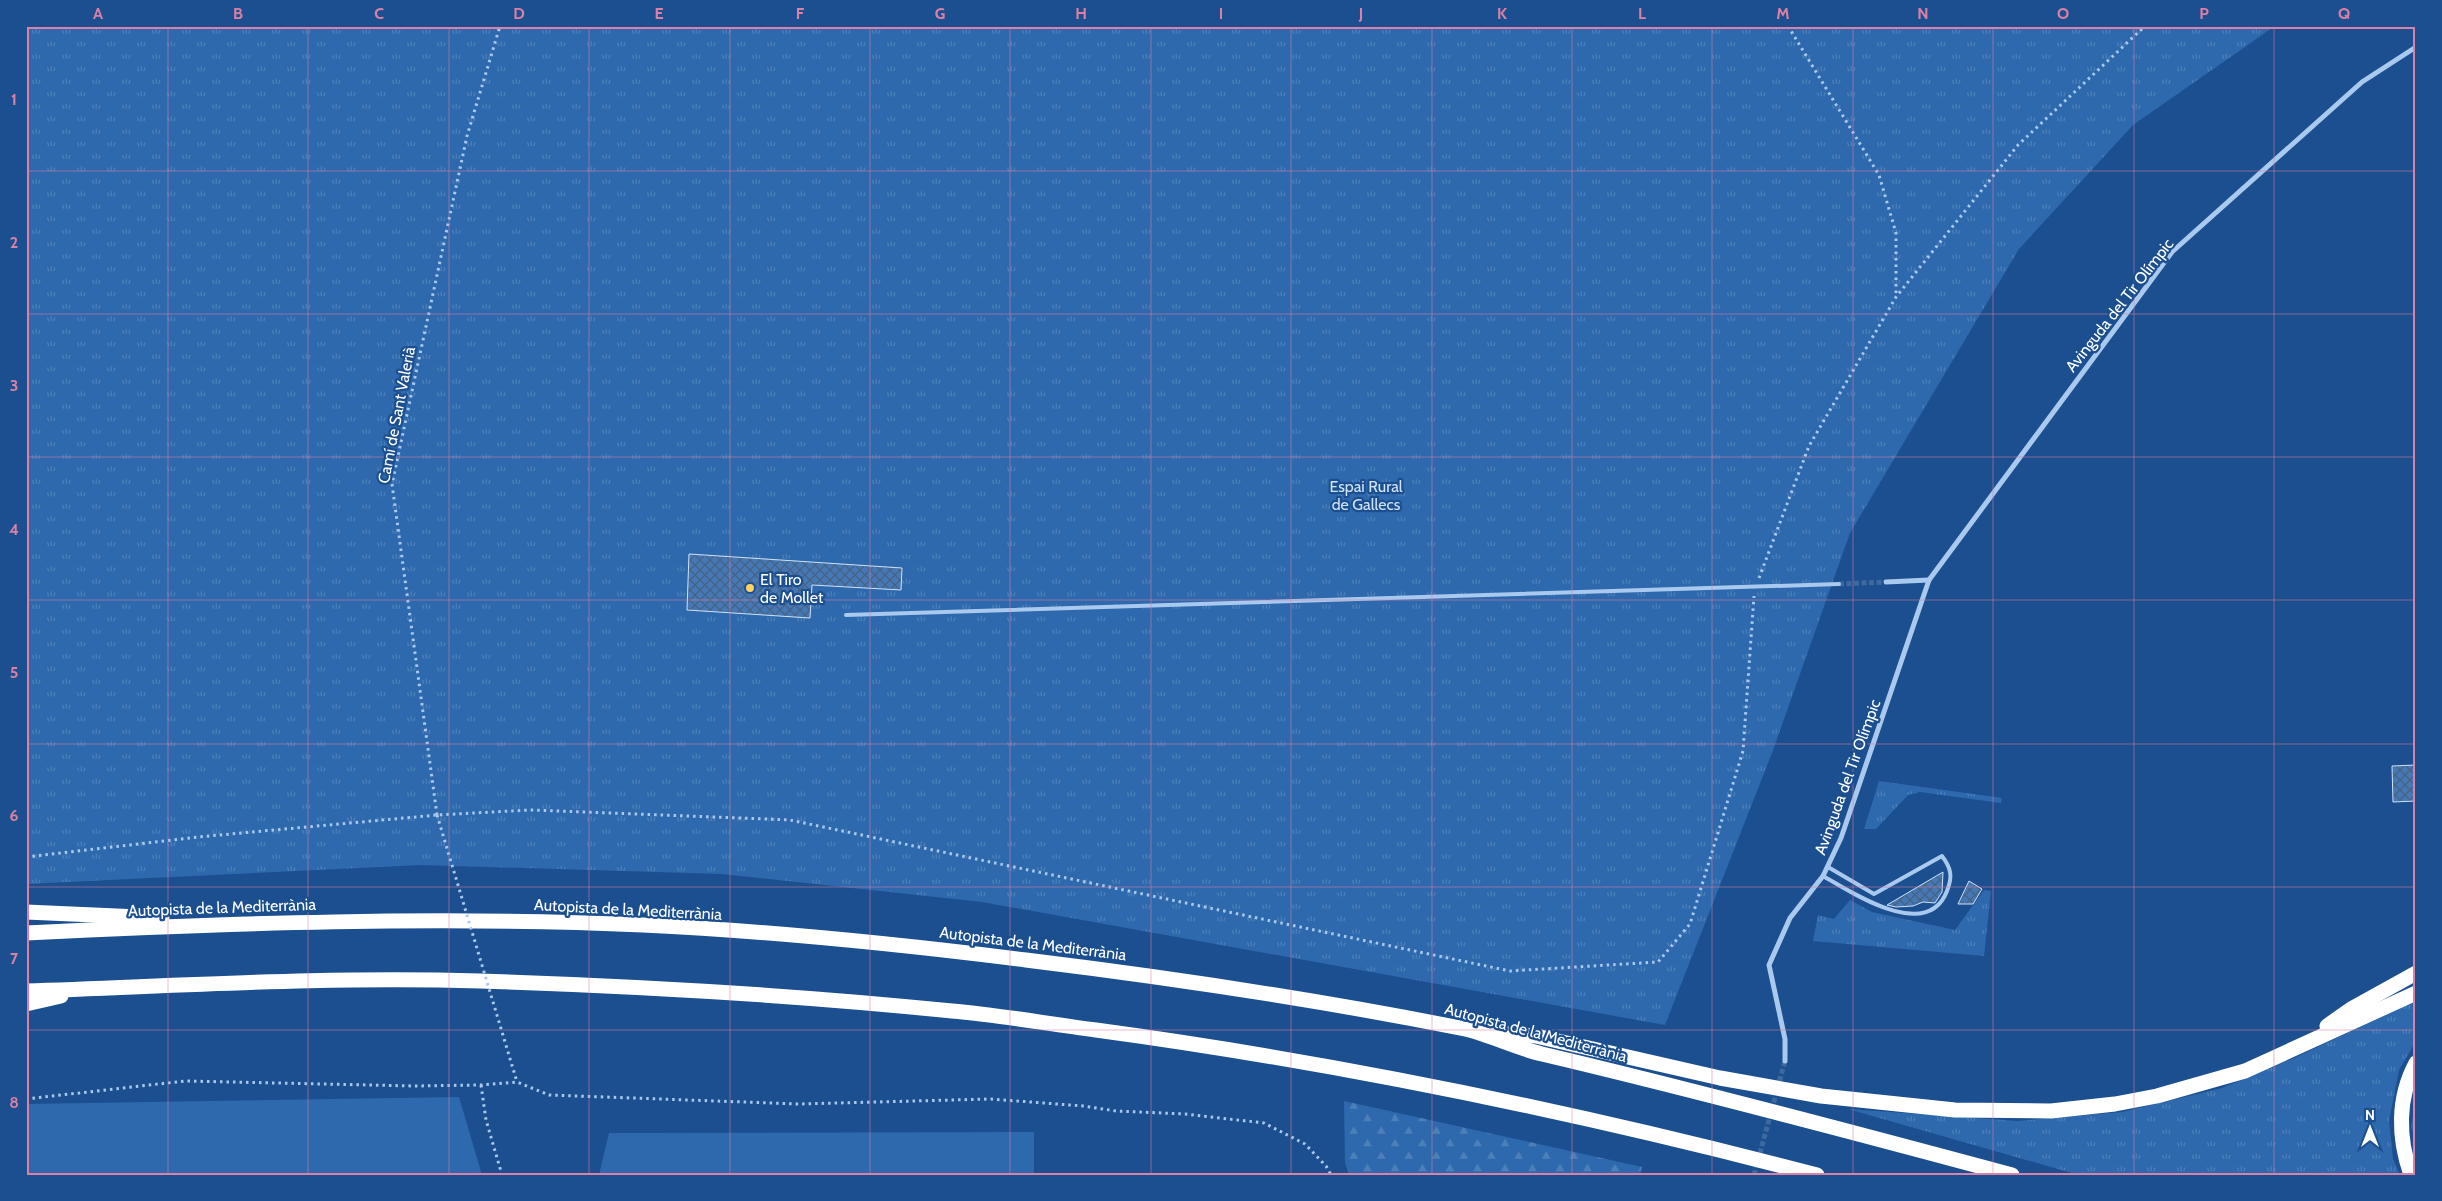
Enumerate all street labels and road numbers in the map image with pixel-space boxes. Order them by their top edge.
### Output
street label: Avinguda del Tir Olímpic [2061,235,2177,376]
street label: Camí de Sant Valerià [374,345,419,485]
street label: Avinguda del Tir Olímpic [1811,697,1884,857]
street label: Autopista de la Mediterrània [128,895,317,920]
street label: Autopista de la Mediterrània [534,895,723,924]
street label: Autopista de la Mediterrània [938,923,1128,964]
street label: Autopista de la Mediterrània [1443,999,1629,1066]

